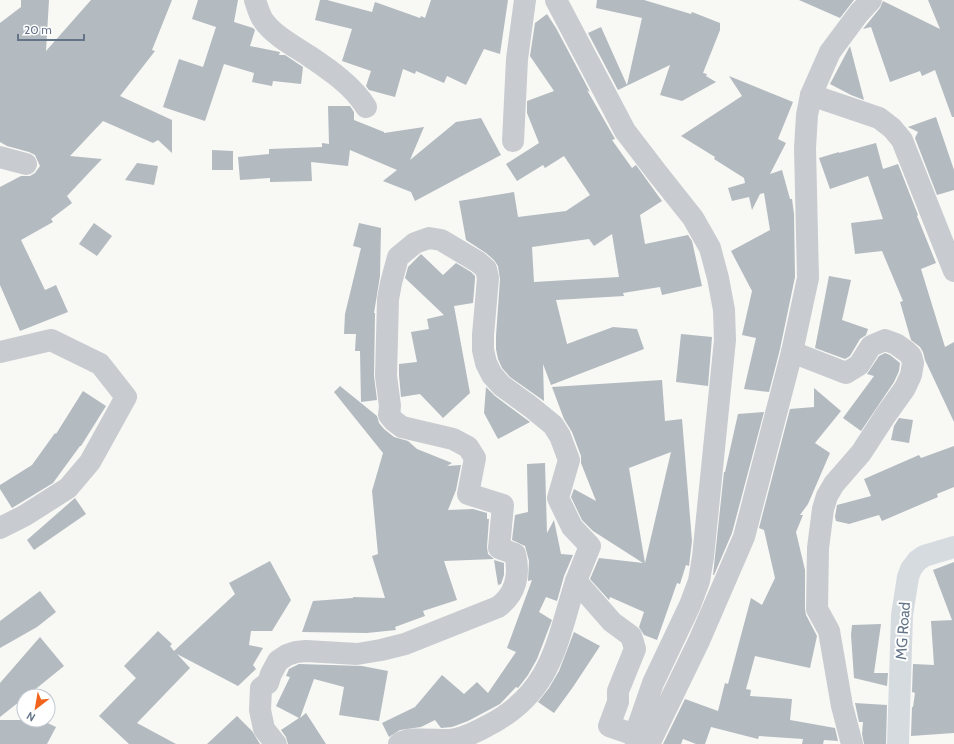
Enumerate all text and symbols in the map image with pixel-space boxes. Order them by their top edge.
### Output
scale bar [18,16,84,42]
text: 20 m [24,22,52,37]
street label: MG Road [892,601,914,661]
north arrow [16,688,56,728]
text: N [24,709,38,725]

